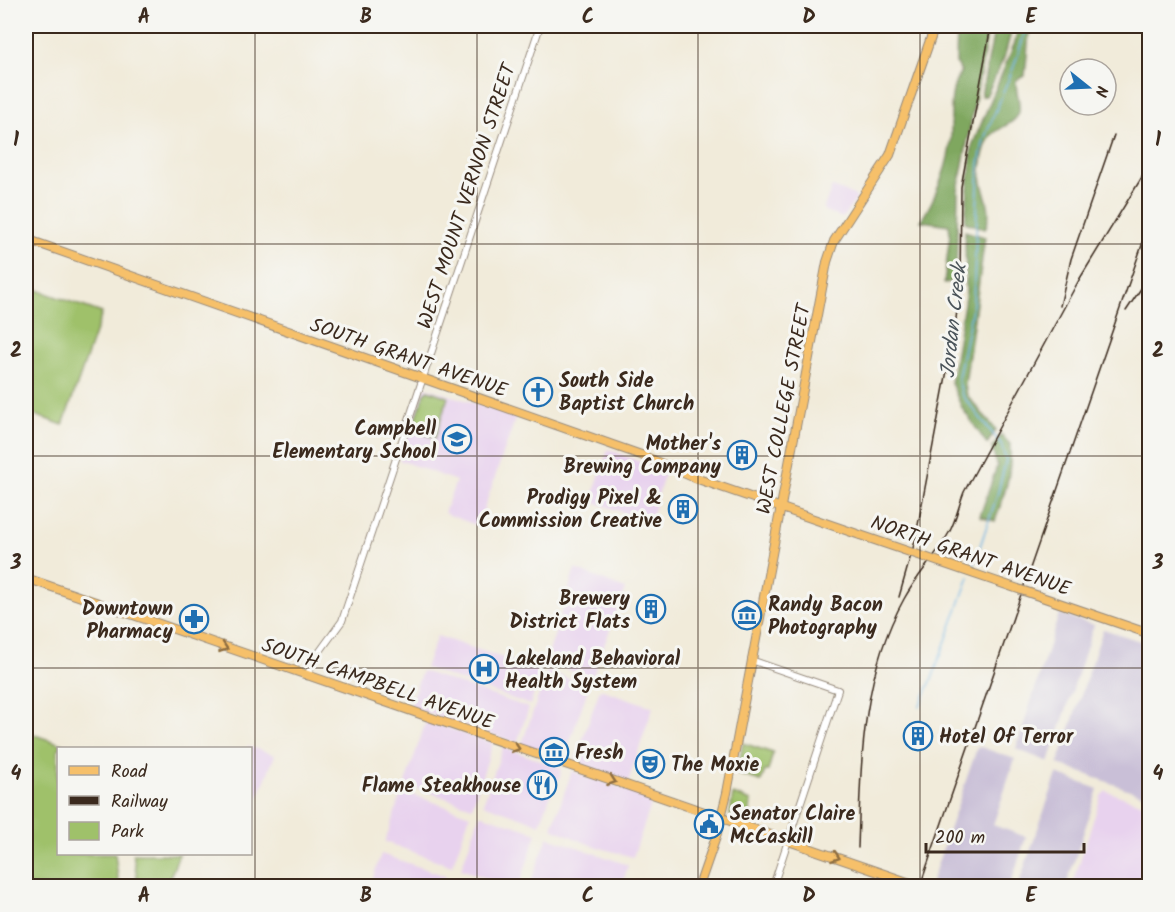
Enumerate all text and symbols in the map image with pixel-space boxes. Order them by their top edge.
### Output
text: A [138,2,150,34]
text: B [360,2,372,34]
text: C [582,2,594,34]
text: D [802,2,816,34]
text: E [1025,2,1037,34]
north arrow [1058,57,1118,117]
street label: WEST MOUNT VERNON STREET [410,58,527,333]
text: N [1087,83,1114,100]
text: 1 [13,125,19,157]
text: 1 [1155,125,1161,157]
water label: Jordan Creek [932,259,977,380]
street label: WEST COLLEGE STREET [749,299,821,517]
street label: SOUTH GRANT AVENUE [305,310,513,408]
text: 2 [10,336,22,368]
text: 2 [1152,336,1164,368]
place label: South Side Baptist Church [559,366,694,421]
church icon: South Side Baptist Church [522,376,554,408]
place label: Campbell Elementary School [272,414,437,469]
school or university icon: Campbell Elementary School [441,423,473,455]
place label: Mother's Brewing Company [563,429,722,484]
building icon: Mother's Brewing Company [726,439,758,471]
place label: Prodigy Pixel & Commission Creative [479,483,662,538]
building icon: Prodigy Pixel & Commission Creative [667,493,699,525]
street label: NORTH GRANT AVENUE [866,508,1076,607]
text: 3 [10,548,22,580]
text: 3 [1152,548,1164,580]
place label: Brewery District Flats [509,584,631,639]
place label: Randy Bacon Photography [768,590,883,645]
building icon: Brewery District Flats [635,593,667,625]
place label: Downtown Pharmacy [82,594,174,649]
museum icon: Randy Bacon Photography [731,599,763,631]
pharmacy icon: Downtown Pharmacy [178,603,210,635]
street label: SOUTH CAMPBELL AVENUE [257,630,499,740]
one-way arrow [218,641,229,653]
place label: Lakeland Behavioral Health System [505,644,681,699]
hospital icon: Lakeland Behavioral Health System [468,653,500,685]
building icon: Hotel Of Terror [902,720,934,752]
place label: Hotel Of Terror [939,722,1074,754]
museum icon: Fresh [538,736,570,768]
place label: Fresh [575,738,623,770]
one-way arrow [510,740,521,753]
legend [57,747,252,855]
theatre icon: The Moxie [634,748,666,780]
place label: The Moxie [671,750,760,782]
text: Road [111,758,148,787]
text: 4 [11,759,22,791]
text: 4 [1153,759,1164,791]
restaurant icon: Flame Steakhouse [526,769,558,801]
place label: Flame Steakhouse [362,771,521,803]
one-way arrow [606,774,617,787]
text: Railway [111,788,168,817]
place label: Senator Claire McCaskill [730,799,855,854]
public building icon: Senator Claire McCaskill [693,808,725,840]
scale bar [926,816,1084,854]
text: Park [111,818,144,847]
text: 200 m [935,824,985,853]
one-way arrow [830,850,841,863]
text: A [138,881,150,912]
text: B [360,881,372,912]
text: C [582,881,594,912]
text: D [802,881,816,912]
text: E [1025,881,1037,912]

